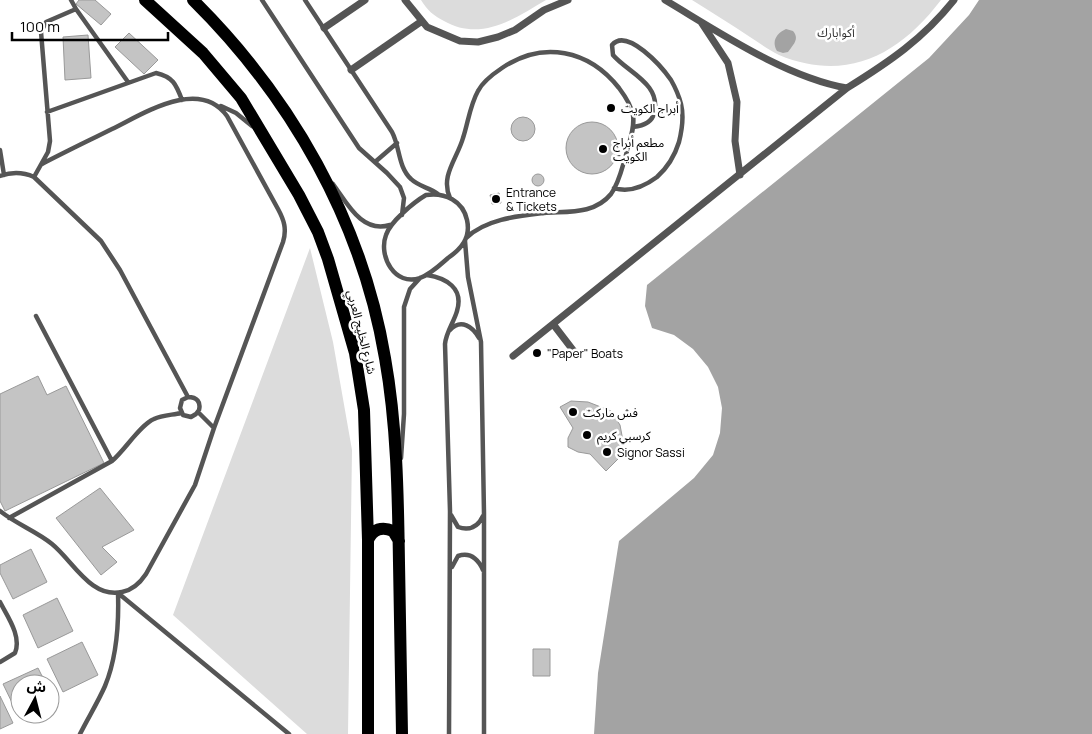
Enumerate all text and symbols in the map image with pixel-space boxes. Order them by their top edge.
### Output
scale bar [12,10,169,42]
text: 100 m [20,16,60,37]
park label: أكوابارك [817,24,855,41]
place label: أبراج الكويت [621,100,679,118]
marker: أبراج الكويت [605,102,617,114]
place label: مطعم أبراج الكويت [613,134,664,165]
marker: مطعم أبراج الكويت [597,143,609,155]
place label: Entrance & Tickets [506,184,557,215]
marker: Entrance & Tickets [490,193,502,205]
street label: شارع الخليج العربي [342,288,381,376]
place label: "Paper" Boats [547,345,623,362]
marker: "Paper" Boats [531,347,543,359]
place label: فش ماركت [583,404,638,421]
marker: فش ماركت [567,406,579,418]
place label: كرسبي كريم [597,427,652,445]
marker: كرسبي كريم [581,429,593,441]
place label: Signor Sassi [617,444,685,461]
marker: Signor Sassi [601,446,613,458]
north arrow [10,674,60,724]
text: ش [26,675,47,696]

